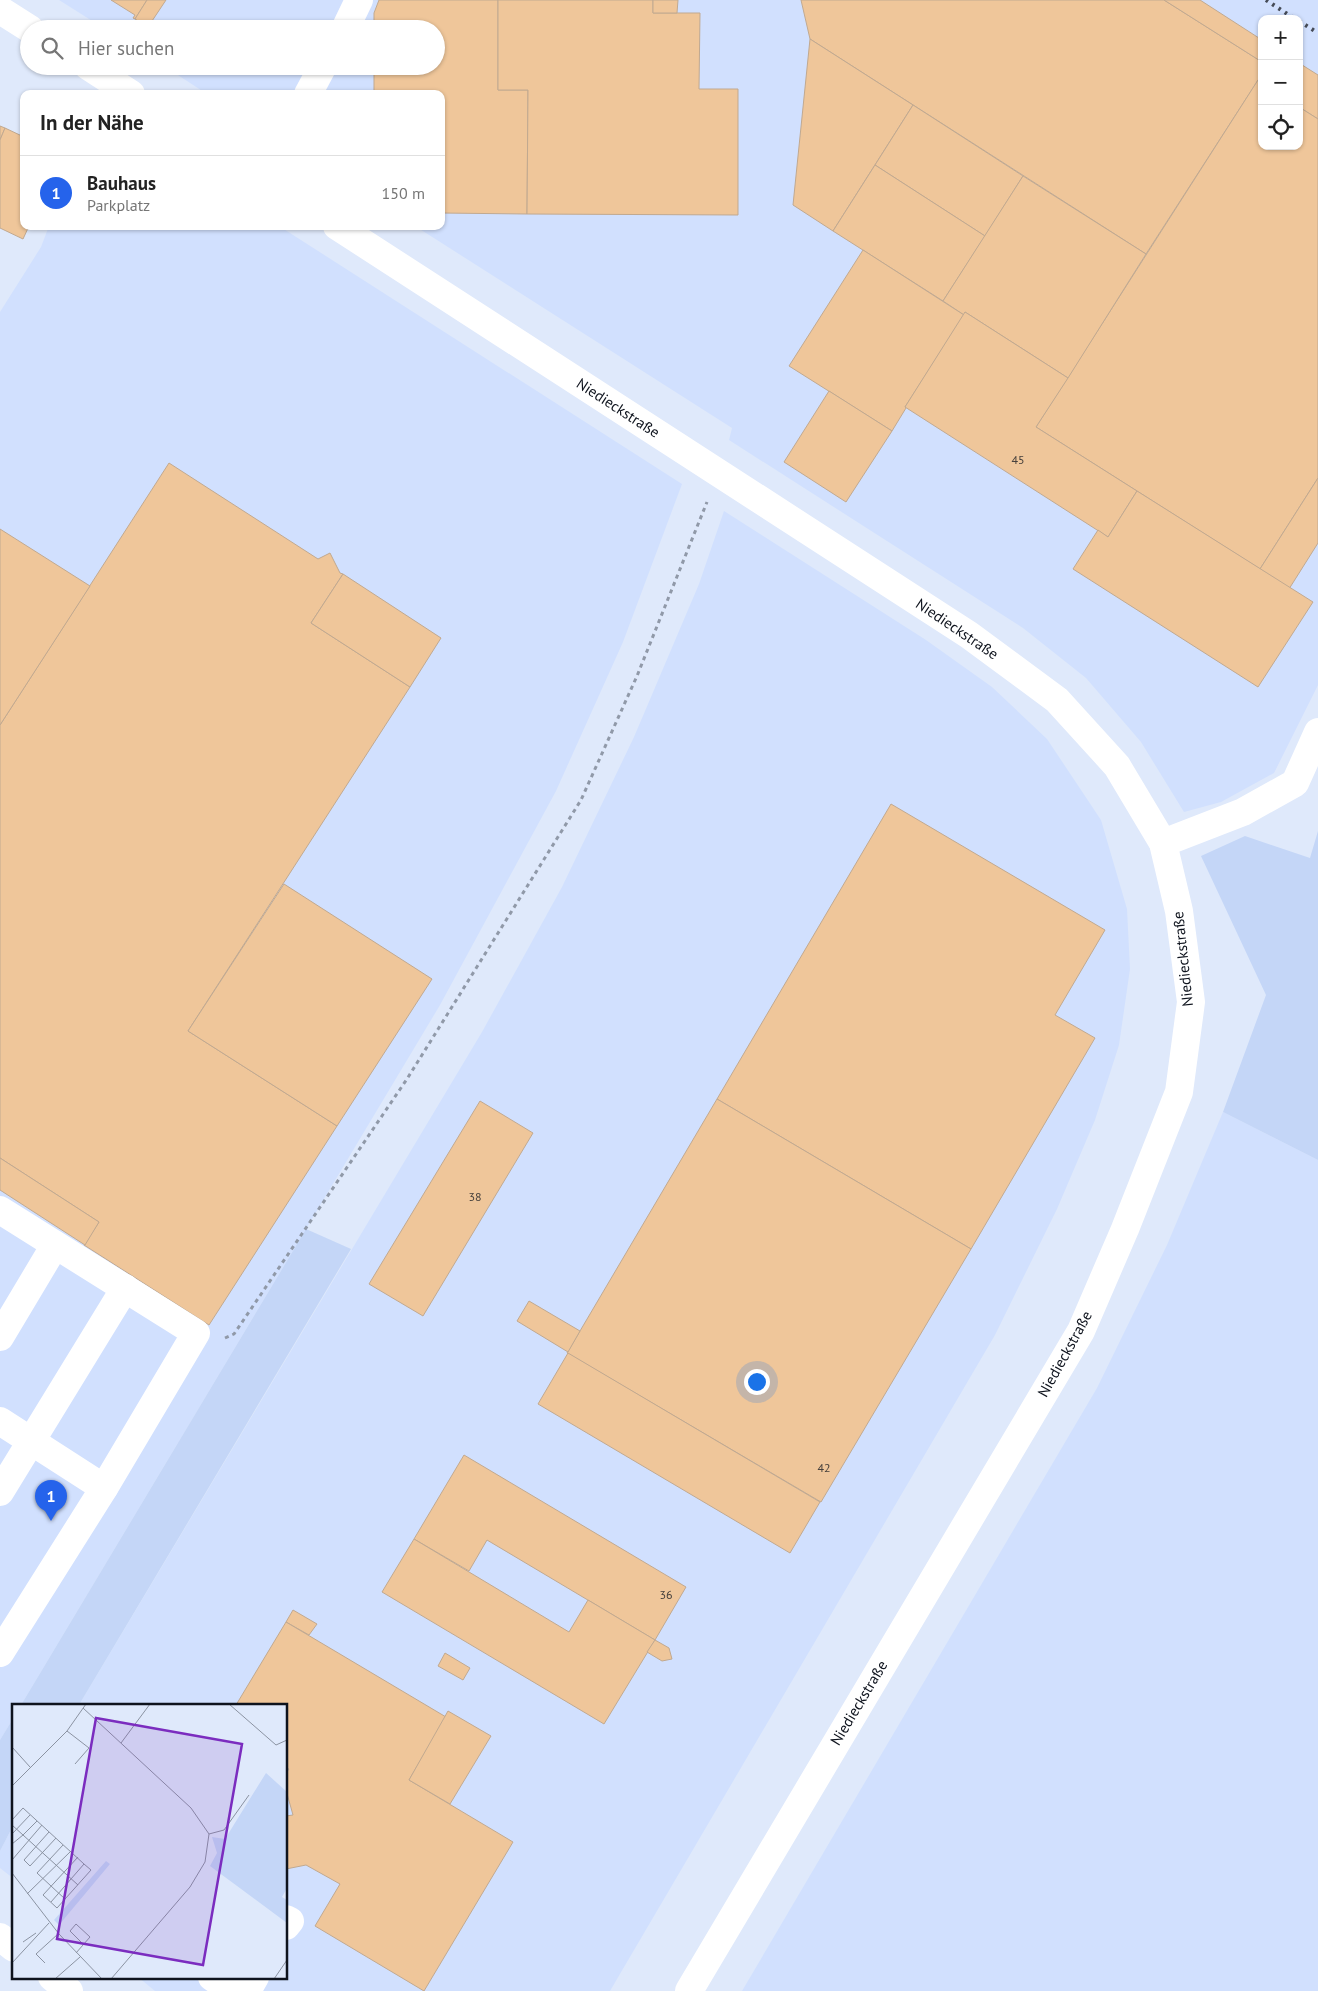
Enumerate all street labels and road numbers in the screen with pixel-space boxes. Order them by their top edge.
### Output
street label: Niedieckstraße [573,374,664,442]
street label: Niedieckstraße [912,594,1002,663]
street label: Niedieckstraße [1168,910,1197,1008]
street label: Niedieckstraße [1033,1307,1096,1400]
street label: Niedieckstraße [826,1657,891,1749]

